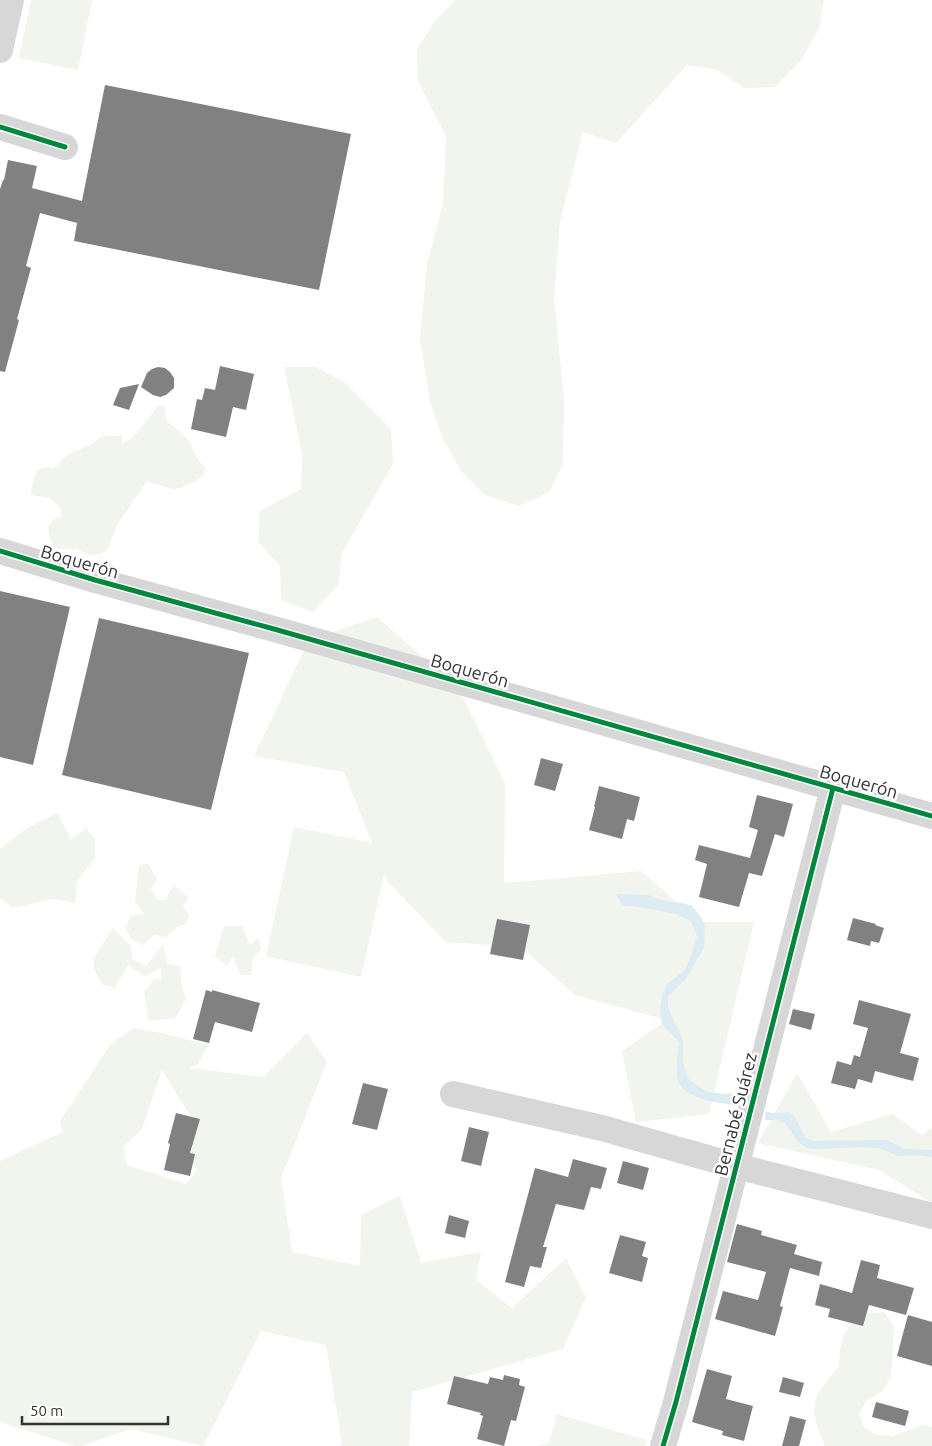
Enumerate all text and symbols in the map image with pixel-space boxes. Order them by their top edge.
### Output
street label: Boquerón [39,540,121,582]
street label: Boquerón [429,649,511,691]
street label: Boquerón [818,760,900,802]
street label: Bernabé Suárez [710,1050,760,1178]
scale bar [22,1394,169,1426]
text: 50 m [30,1402,63,1419]

